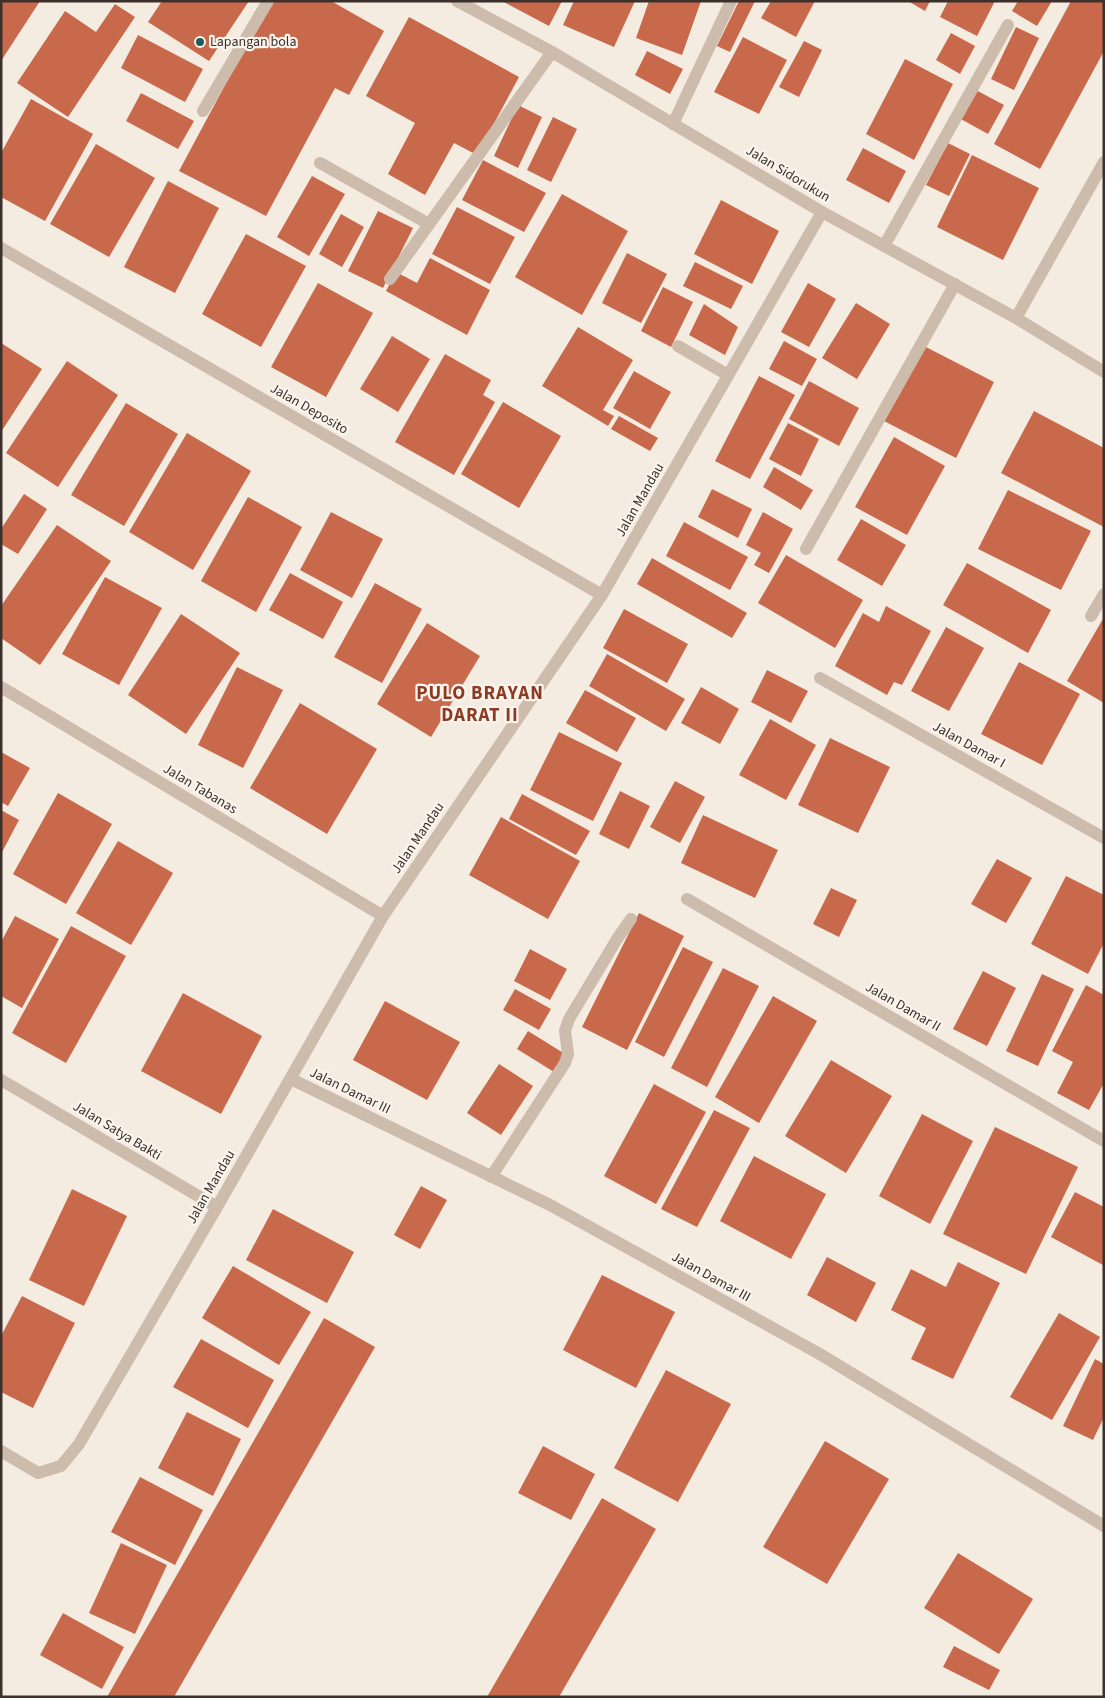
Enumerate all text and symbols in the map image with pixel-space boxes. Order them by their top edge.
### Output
place label: Lapangan bola [210,32,296,52]
marker: Lapangan bola [194,36,206,48]
street label: Jalan Sidorukun [742,141,834,207]
street label: Jalan Deposito [266,379,352,439]
street label: Jalan Mandau [611,459,669,541]
district label: PULO BRAYAN DARAT II [416,680,544,729]
street label: Jalan Damar I [929,717,1009,773]
street label: Jalan Tabanas [159,759,241,819]
street label: Jalan Mandau [387,798,449,878]
street label: Jalan Damar II [862,977,944,1037]
street label: Jalan Damar III [306,1063,394,1119]
street label: Jalan Satya Bakti [69,1097,165,1165]
street label: Jalan Mandau [182,1146,240,1228]
street label: Jalan Damar III [668,1247,754,1307]

